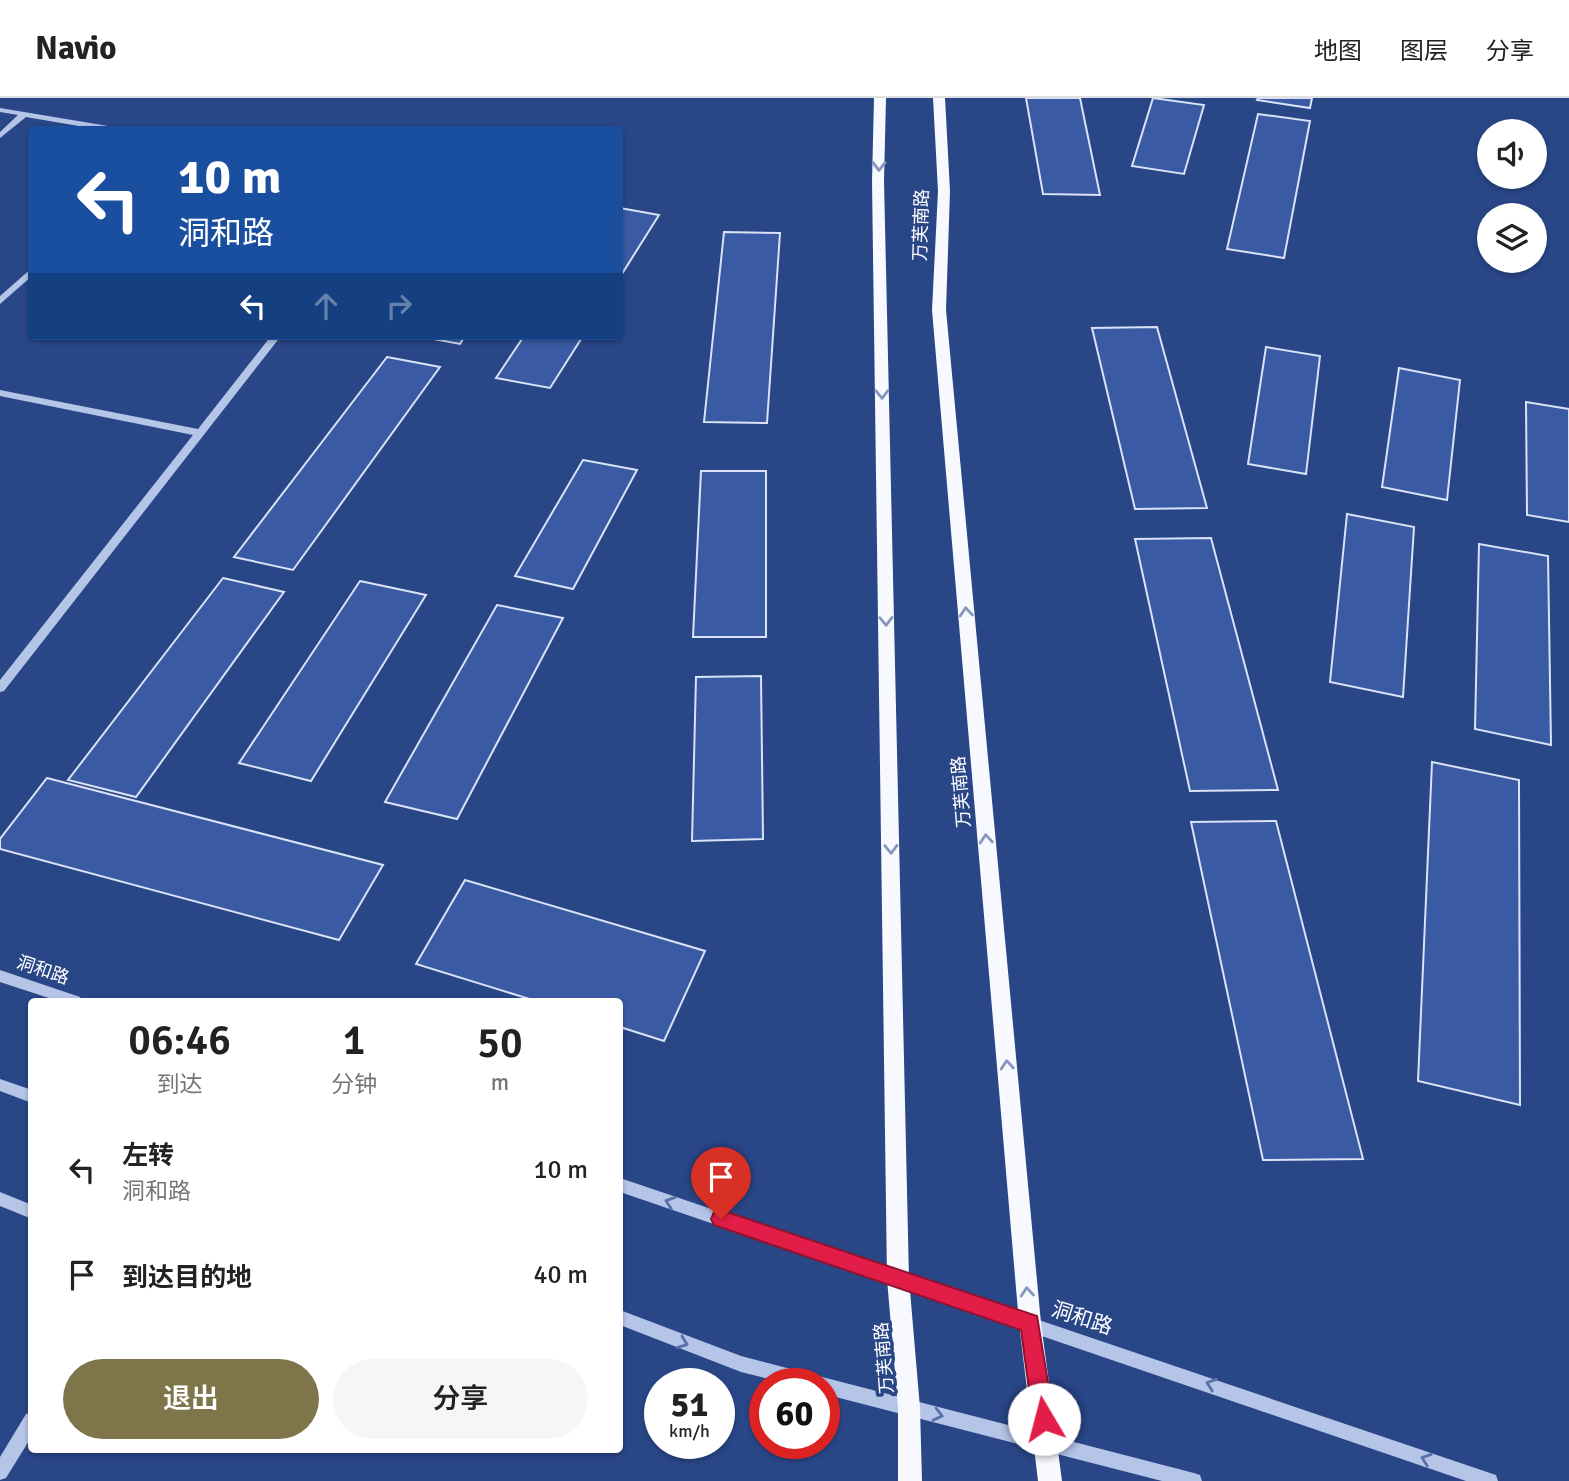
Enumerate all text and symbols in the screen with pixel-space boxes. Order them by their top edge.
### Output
text: Navio [35,28,117,69]
text: 地图 [1314,36,1362,66]
text: 图层 [1400,36,1448,66]
text: 分享 [1486,36,1534,66]
map controls [1477,119,1547,273]
button: sound [1477,119,1547,189]
text: 10 m [178,147,281,207]
icon: left [63,154,154,245]
one-way arrow [871,161,886,172]
street label: 万芙南路 [909,189,933,261]
button: layers [1477,203,1547,273]
text: 洞和路 [178,214,274,253]
icon: left [234,287,272,325]
icon: ahead [307,287,345,325]
icon: right [380,287,418,325]
one-way arrow [874,389,890,399]
one-way arrow [959,606,974,617]
one-way arrow [879,616,894,627]
street label: 万芙南路 [947,755,975,829]
one-way arrow [979,833,994,844]
one-way arrow [883,843,898,854]
street label: 洞和路 [14,951,72,989]
text: 06:46 [128,1015,231,1066]
text: 1 [343,1015,365,1066]
text: 50 [477,1018,523,1069]
one-way arrow [1000,1059,1015,1070]
text: m [491,1068,509,1097]
text: 到达 [157,1070,203,1099]
text: 分钟 [331,1070,377,1099]
text: 左转 [122,1140,174,1172]
pin [691,1147,751,1219]
icon: left [63,1151,101,1189]
text: 10 m [533,1154,588,1186]
icon: arrive [702,1158,740,1196]
text: 洞和路 [122,1177,191,1206]
one-way arrow [665,1196,677,1210]
icon: arrive [63,1256,101,1294]
text: 40 m [533,1259,588,1291]
text: 到达目的地 [122,1262,252,1294]
one-way arrow [1020,1286,1035,1297]
street label: 洞和路 [1048,1296,1116,1340]
street label: 万芙南路 [870,1321,898,1395]
one-way arrow [677,1334,689,1348]
button: 退出 [63,1359,319,1439]
button: 分享 [333,1359,588,1439]
speed limit sign: 60 [749,1368,840,1459]
one-way arrow [1205,1378,1217,1392]
position arrow [1007,1382,1081,1456]
text: 51 [671,1383,708,1426]
one-way arrow [932,1407,944,1421]
text: km/h [669,1420,710,1442]
one-way arrow [1420,1453,1432,1467]

